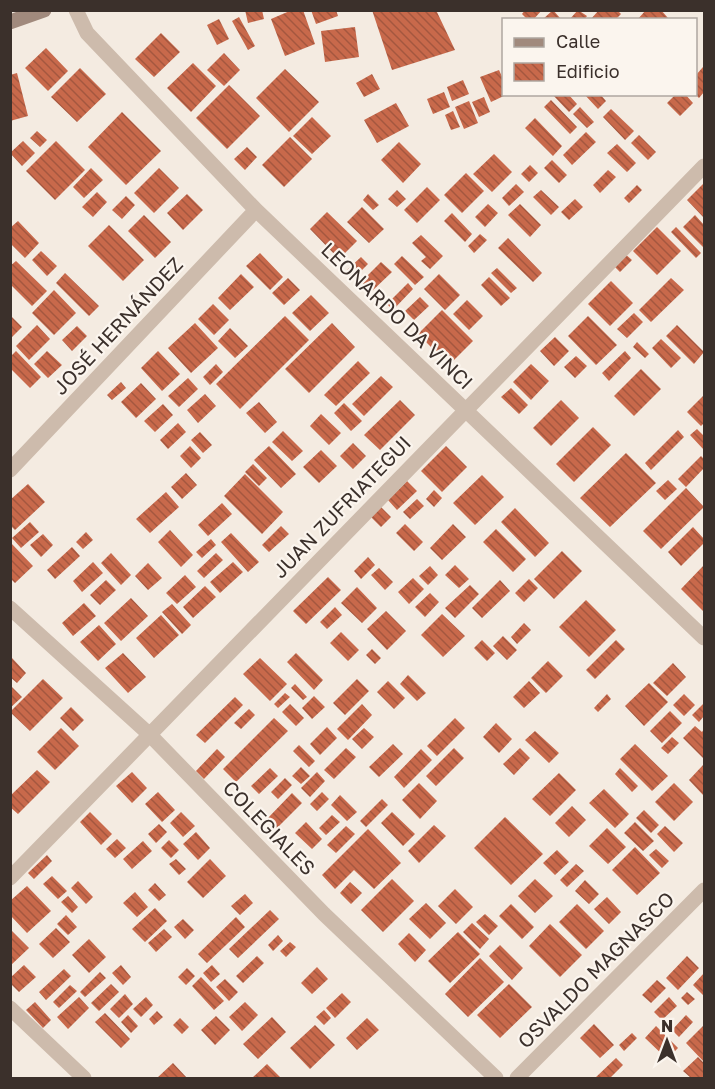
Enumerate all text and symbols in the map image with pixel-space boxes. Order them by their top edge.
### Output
legend [502,18,697,96]
text: Calle [556,30,600,52]
text: Edificio [556,60,620,82]
street label: LEONARDO DA VINCI [317,237,478,394]
street label: JOSÉ HERNÁNDEZ [47,252,187,399]
street label: JUAN ZUFRIATEGUI [267,430,415,582]
street label: COLEGIALES [219,775,321,880]
street label: OSVALDO MAGNASCO [513,887,679,1053]
north arrow [637,1011,697,1071]

